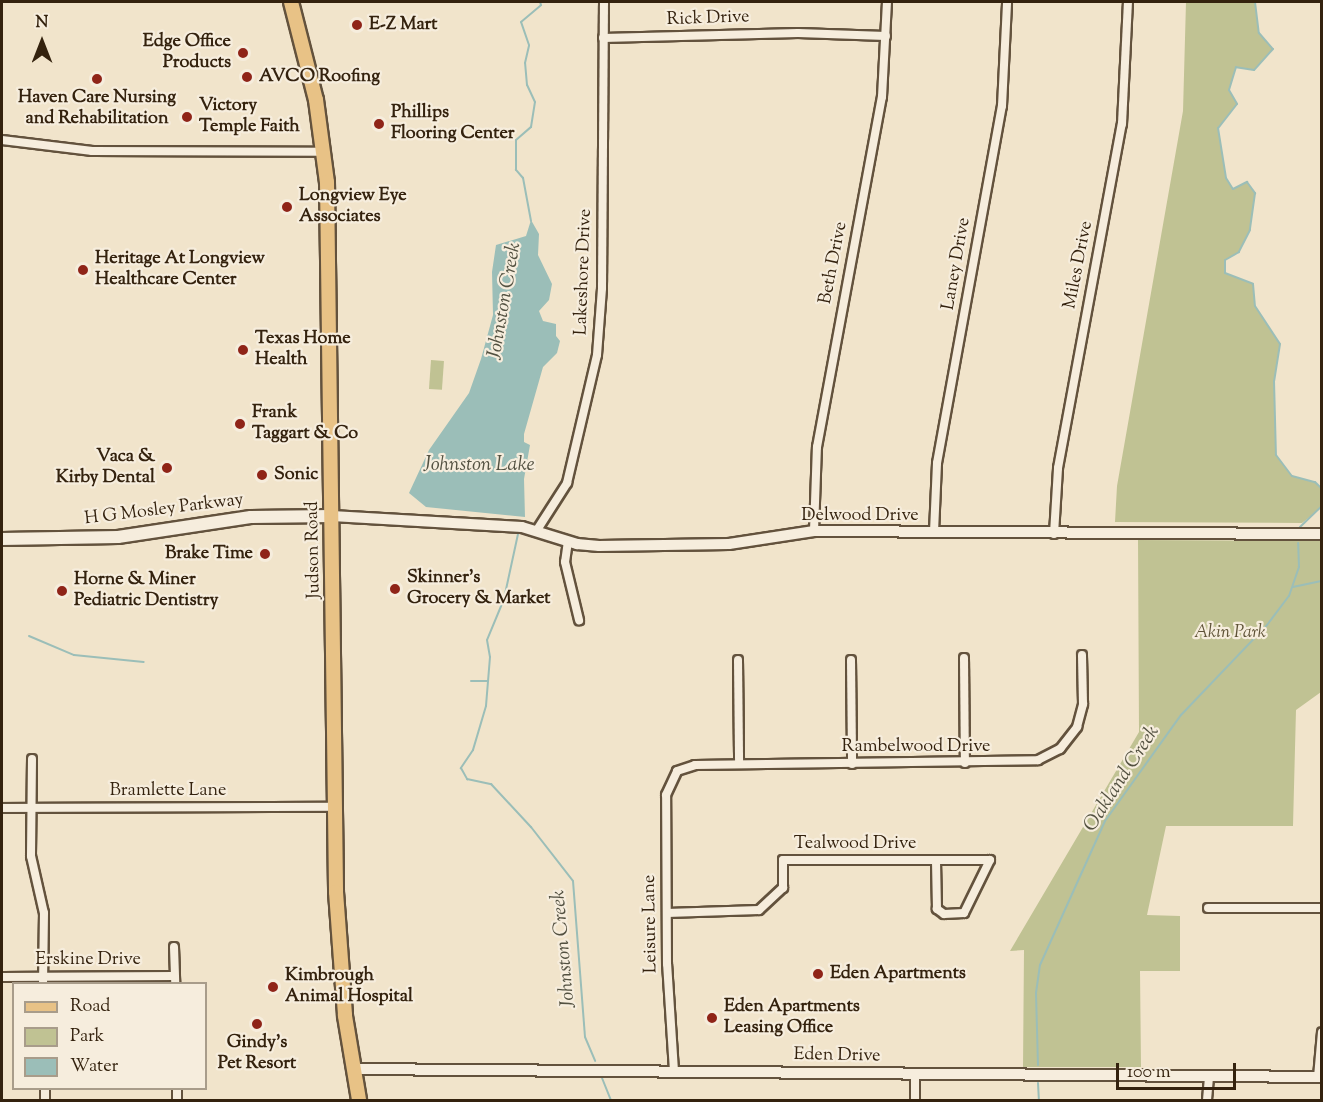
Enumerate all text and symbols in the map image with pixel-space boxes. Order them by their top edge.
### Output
street label: Rick Drive [666,7,750,31]
north arrow [12,12,72,72]
text: N [36,12,48,35]
place label: E-Z Mart [369,14,437,36]
marker: E-Z Mart [350,18,364,32]
place label: Edge Office Products [143,32,231,74]
marker: Edge Office Products [236,46,250,60]
place label: AVCO Roofing [259,66,380,88]
marker: AVCO Roofing [240,70,254,84]
marker: Haven Care Nursing and Rehabilitation [90,72,104,86]
place label: Haven Care Nursing and Rehabilitation [18,88,176,130]
place label: Victory Temple Faith [199,96,300,138]
place label: Phillips Flooring Center [391,103,515,146]
marker: Victory Temple Faith [180,110,194,124]
marker: Phillips Flooring Center [372,117,386,131]
place label: Longview Eye Associates [299,186,407,228]
marker: Longview Eye Associates [280,200,294,214]
street label: Lakeshore Drive [571,208,597,336]
street label: Laney Drive [938,216,976,312]
street label: Miles Drive [1060,219,1098,311]
street label: Beth Drive [815,220,853,306]
water label: Johnston Creek [483,241,527,361]
place label: Heritage At Longview Healthcare Center [95,249,265,292]
marker: Heritage At Longview Healthcare Center [76,263,90,277]
place label: Texas Home Health [255,329,351,372]
marker: Texas Home Health [236,343,250,357]
place label: Frank Taggart & Co [252,403,358,446]
marker: Frank Taggart & Co [233,417,247,431]
place label: Vaca & Kirby Dental [56,447,155,490]
water label: Johnston Lake [423,453,535,477]
marker: Vaca & Kirby Dental [160,461,174,475]
place label: Sonic [274,464,318,486]
marker: Sonic [255,468,269,482]
street label: H G Mosley Parkway [83,490,245,530]
street label: Judson Road [302,501,326,599]
street label: Delwood Drive [801,505,919,527]
place label: Brake Time [165,543,253,565]
marker: Brake Time [258,547,272,561]
place label: Skinner's Grocery & Market [407,568,550,610]
place label: Horne & Miner Pediatric Dentistry [74,570,218,612]
marker: Skinner's Grocery & Market [388,582,402,596]
marker: Horne & Miner Pediatric Dentistry [55,584,69,598]
park label: Akin Park [1194,622,1266,644]
water label: Oakland Creek [1079,721,1165,837]
street label: Rambelwood Drive [842,736,990,758]
street label: Bramlette Lane [110,780,226,802]
street label: Tealwood Drive [794,833,916,855]
street label: Leisure Lane [639,874,663,974]
water label: Johnston Creek [547,889,581,1009]
street label: Erskine Drive [35,949,141,971]
place label: Eden Apartments [830,963,966,985]
place label: Kimbrough Animal Hospital [285,966,413,1008]
marker: Eden Apartments [811,967,825,981]
marker: Kimbrough Animal Hospital [266,980,280,994]
legend [12,982,207,1090]
text: Road [70,994,110,1020]
place label: Eden Apartments Leasing Office [724,997,860,1040]
marker: Eden Apartments Leasing Office [705,1011,719,1025]
marker: Gindy's Pet Resort [250,1017,264,1031]
text: Park [70,1024,104,1050]
place label: Gindy's Pet Resort [218,1033,296,1076]
street label: Eden Drive [793,1044,881,1068]
scale bar [1119,1051,1239,1089]
text: Water [70,1054,118,1080]
text: 100 m [1127,1060,1171,1086]

